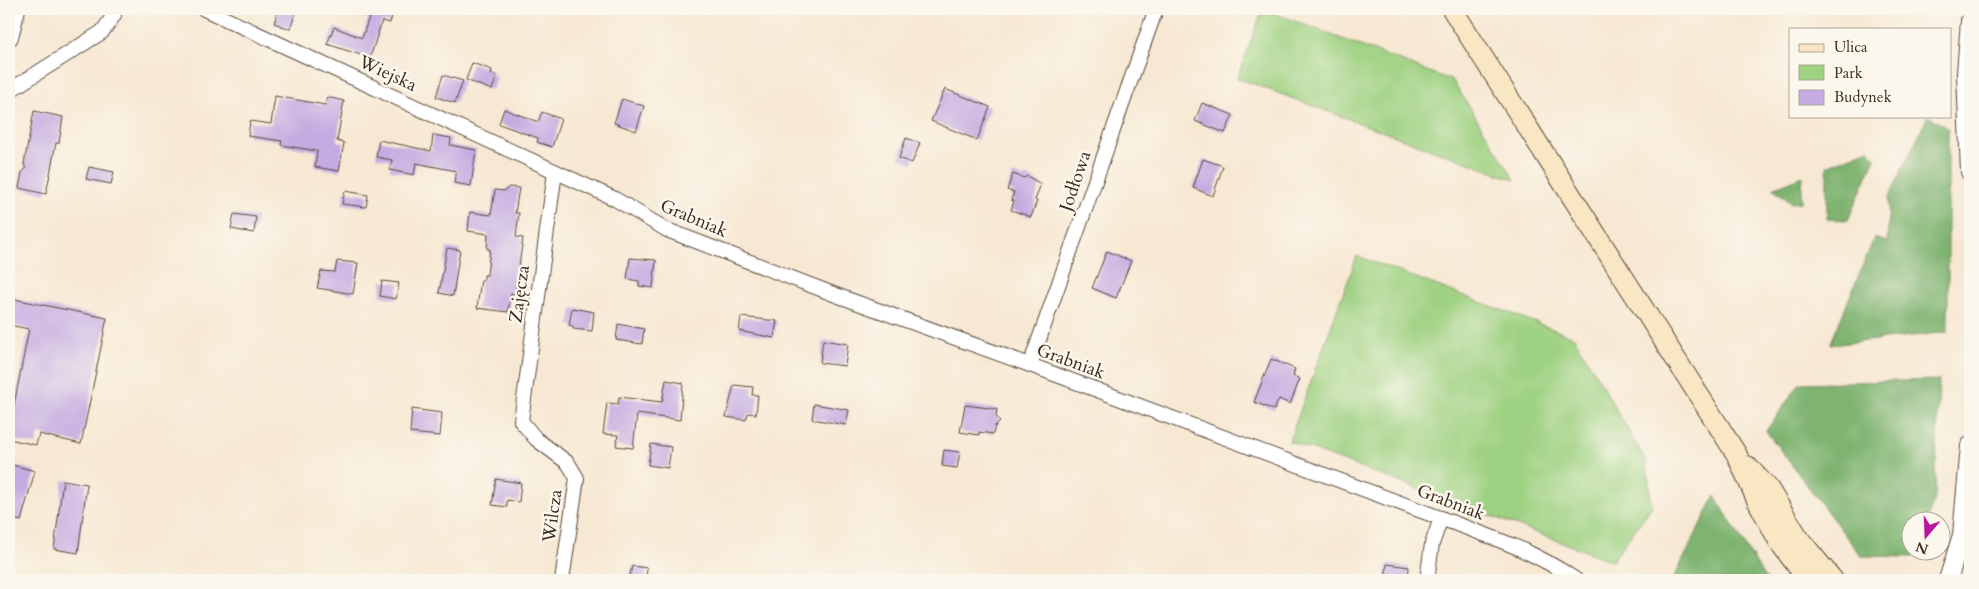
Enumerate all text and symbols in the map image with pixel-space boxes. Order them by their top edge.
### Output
legend [1789,28,1952,118]
text: Ulica [1834,37,1868,57]
street label: Wiejska [354,49,421,98]
text: Park [1834,63,1863,83]
text: Budynek [1834,87,1892,107]
street label: Jodłowa [1053,147,1098,218]
street label: Grabniak [656,193,732,244]
street label: Zajęcza [503,263,536,324]
street label: Grabniak [1033,338,1109,385]
street label: Grabniak [1413,478,1489,527]
street label: Wilcza [536,488,569,545]
north arrow [1902,512,1952,562]
text: N [1913,537,1931,559]

